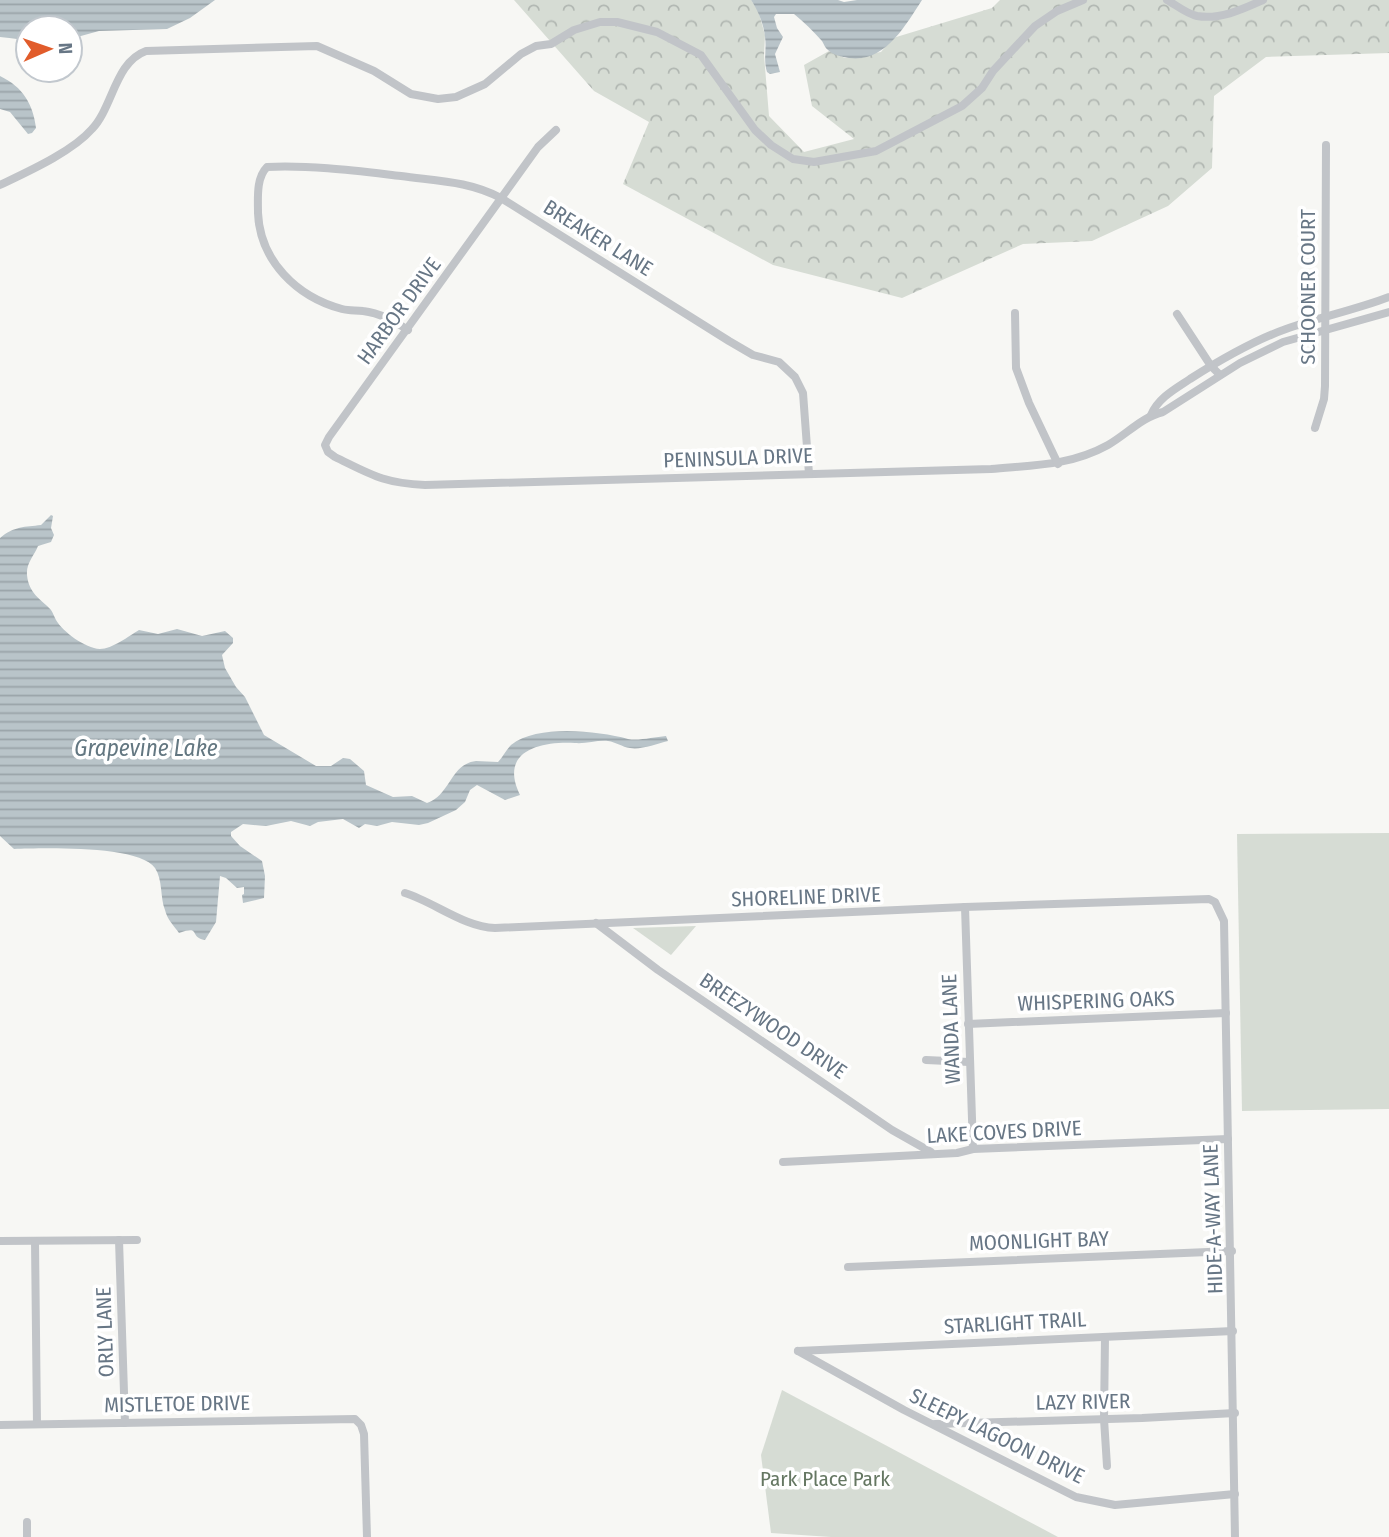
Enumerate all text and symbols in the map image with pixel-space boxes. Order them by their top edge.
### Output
north arrow [14,14,84,84]
text: N [54,42,77,55]
street label: BREAKER LANE [538,194,658,282]
street label: SCHOONER COURT [1295,209,1321,365]
street label: HARBOR DRIVE [351,252,447,370]
street label: PENINSULA DRIVE [663,442,813,474]
water label: Grapevine Lake [74,734,218,762]
street label: SHORELINE DRIVE [731,881,881,913]
street label: BREEZYWOOD DRIVE [695,967,852,1085]
street label: WANDA LANE [936,973,966,1085]
street label: WHISPERING OAKS [1017,985,1175,1017]
street label: LAKE COVES DRIVE [926,1115,1082,1149]
street label: HIDE-A-WAY LANE [1197,1143,1229,1294]
street label: MOONLIGHT BAY [969,1226,1110,1256]
street label: ORLY LANE [90,1286,120,1378]
street label: STARLIGHT TRAIL [943,1306,1087,1340]
street label: SLEEPY LAGOON DRIVE [905,1382,1089,1490]
street label: LAZY RIVER [1035,1388,1131,1416]
street label: MISTLETOE DRIVE [104,1390,250,1418]
park label: Park Place Park [760,1466,890,1492]

